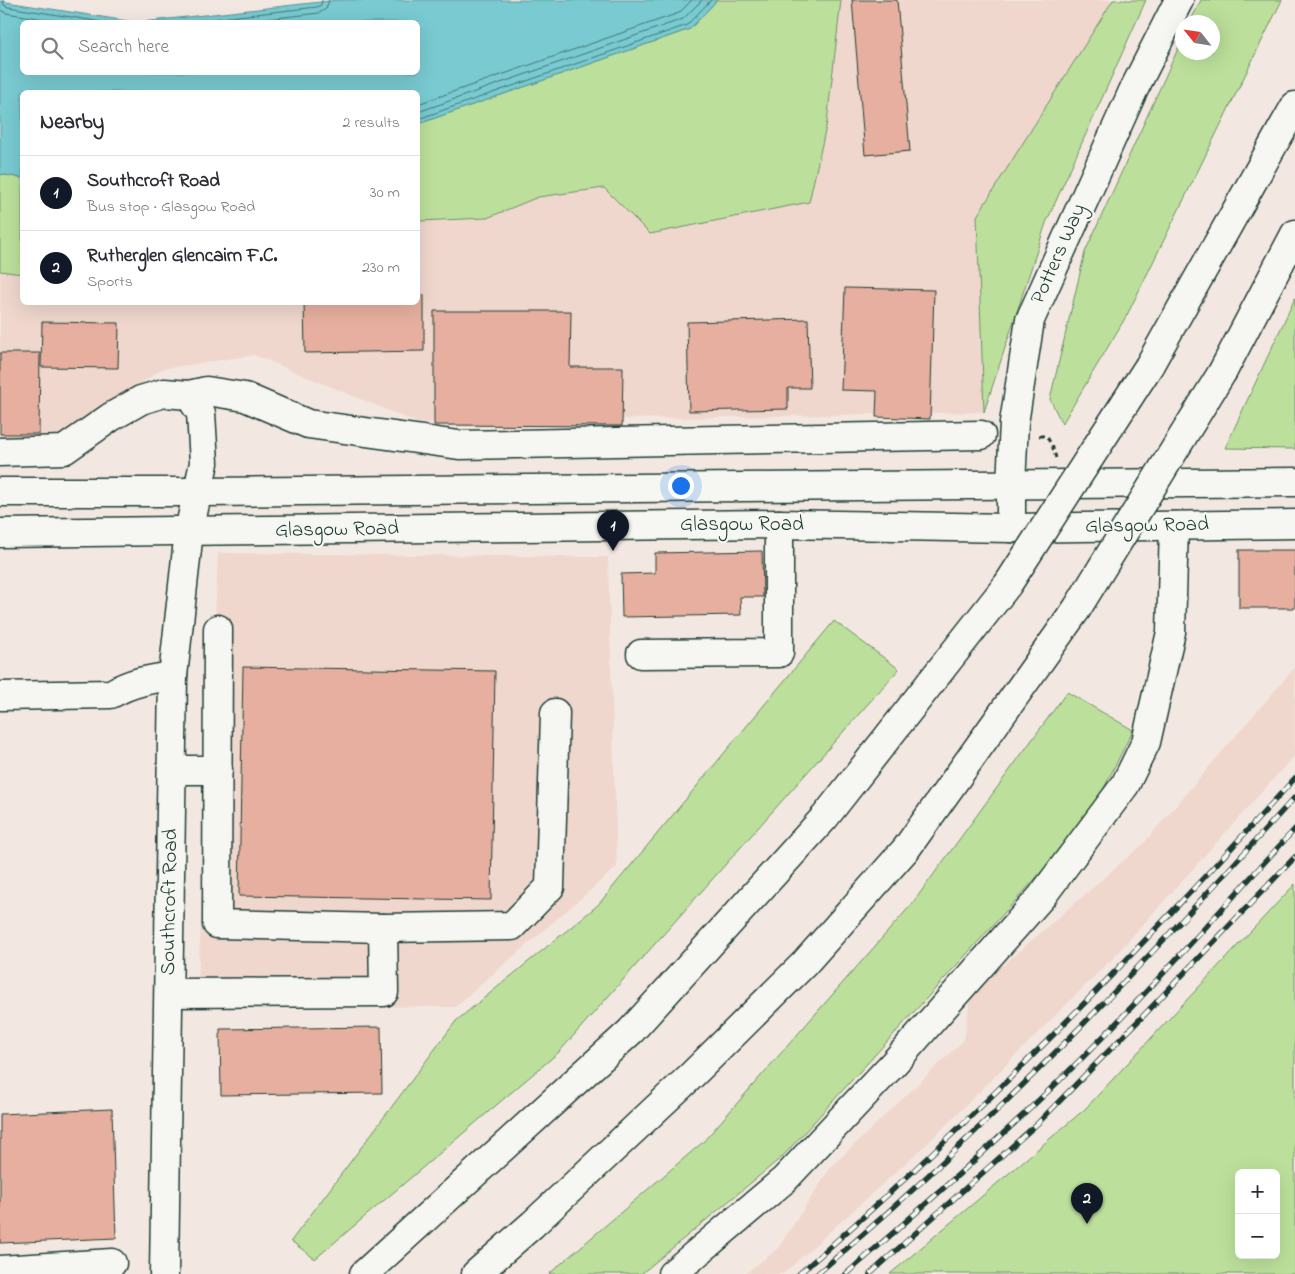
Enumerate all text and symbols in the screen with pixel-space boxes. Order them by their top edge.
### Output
north arrow [1175,15,1220,60]
search box [20,20,420,75]
icon: search [38,34,66,62]
text: Search here [78,34,169,61]
text: Nearby [40,108,104,138]
text: 2 results [342,111,400,135]
text: Southcroft Road [87,168,220,195]
text: 1 [53,181,59,205]
text: 30 m [370,181,400,205]
text: Bus stop · Glasgow Road [87,195,255,219]
street label: Potters Way [1024,199,1096,310]
text: Rutherglen Glencairn F.C. [87,243,277,270]
text: 2 [52,256,60,280]
text: 230 m [362,256,400,280]
text: Sports [87,270,133,294]
your location [668,473,694,499]
pin: 1 [597,510,629,551]
street label: Glasgow Road [680,510,804,542]
street label: Glasgow Road [1085,510,1209,544]
street label: Glasgow Road [275,514,399,548]
street label: Southcroft Road [154,828,186,976]
map controls [1235,1169,1280,1259]
button: + [1235,1169,1280,1214]
pin: 2 [1071,1183,1103,1224]
button: − [1235,1214,1280,1259]

